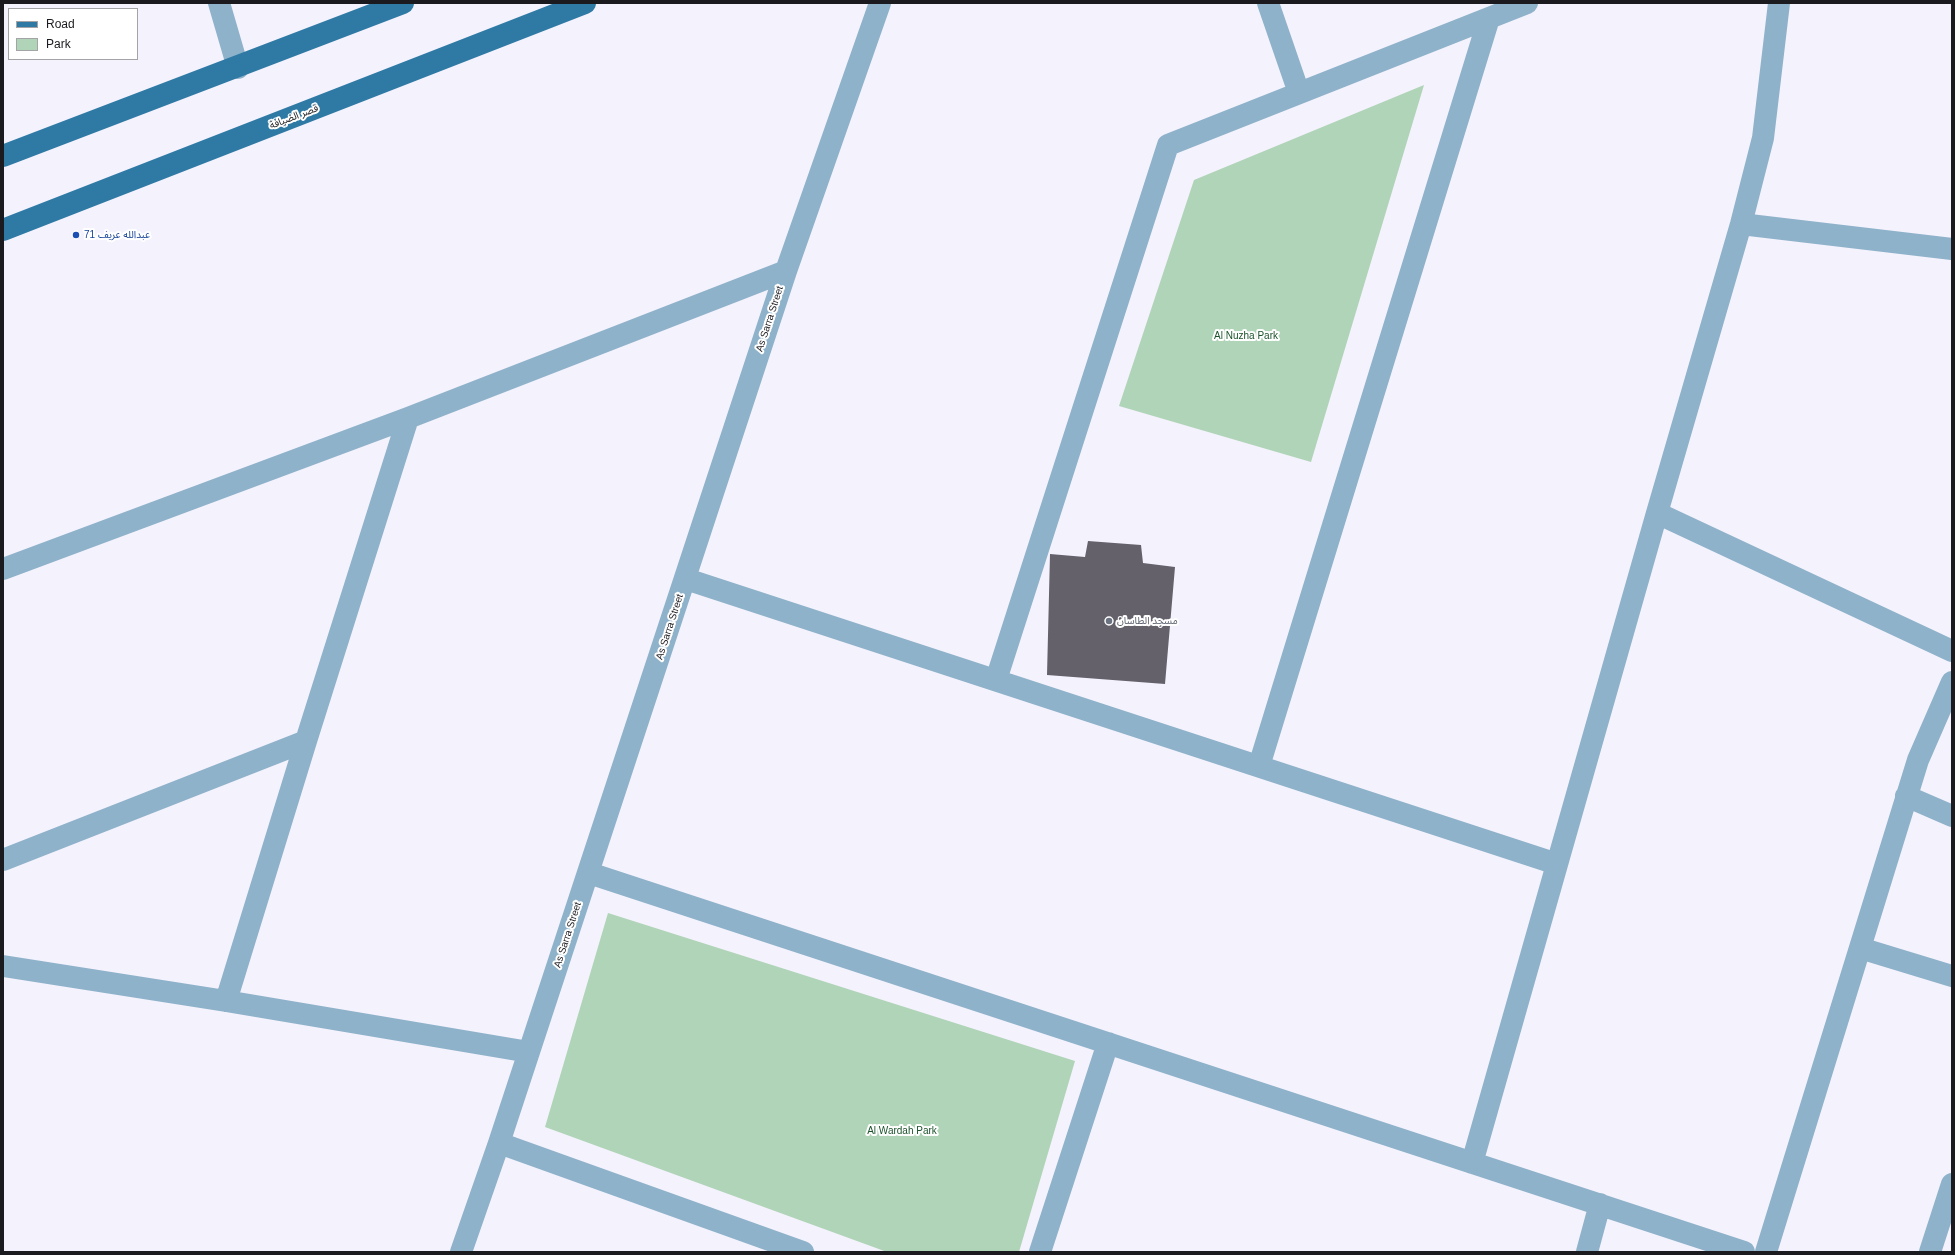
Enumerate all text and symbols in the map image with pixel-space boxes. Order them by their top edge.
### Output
legend [8,8,138,60]
text: Road [46,17,75,31]
text: Park [46,37,71,51]
street label: قصر الضيافة [268,102,320,132]
place label: عبدالله عريف 71 [84,229,150,241]
marker: عبدالله عريف 71 [71,230,81,240]
street label: As Sarra Street [754,285,786,353]
park label: Al Nuzha Park [1214,330,1278,342]
street label: As Sarra Street [654,593,686,661]
place label: مسجد الطاسان [1117,615,1178,627]
marker: مسجد الطاسان [1104,616,1114,626]
street label: As Sarra Street [552,901,584,969]
park label: Al Wardah Park [867,1125,937,1137]

